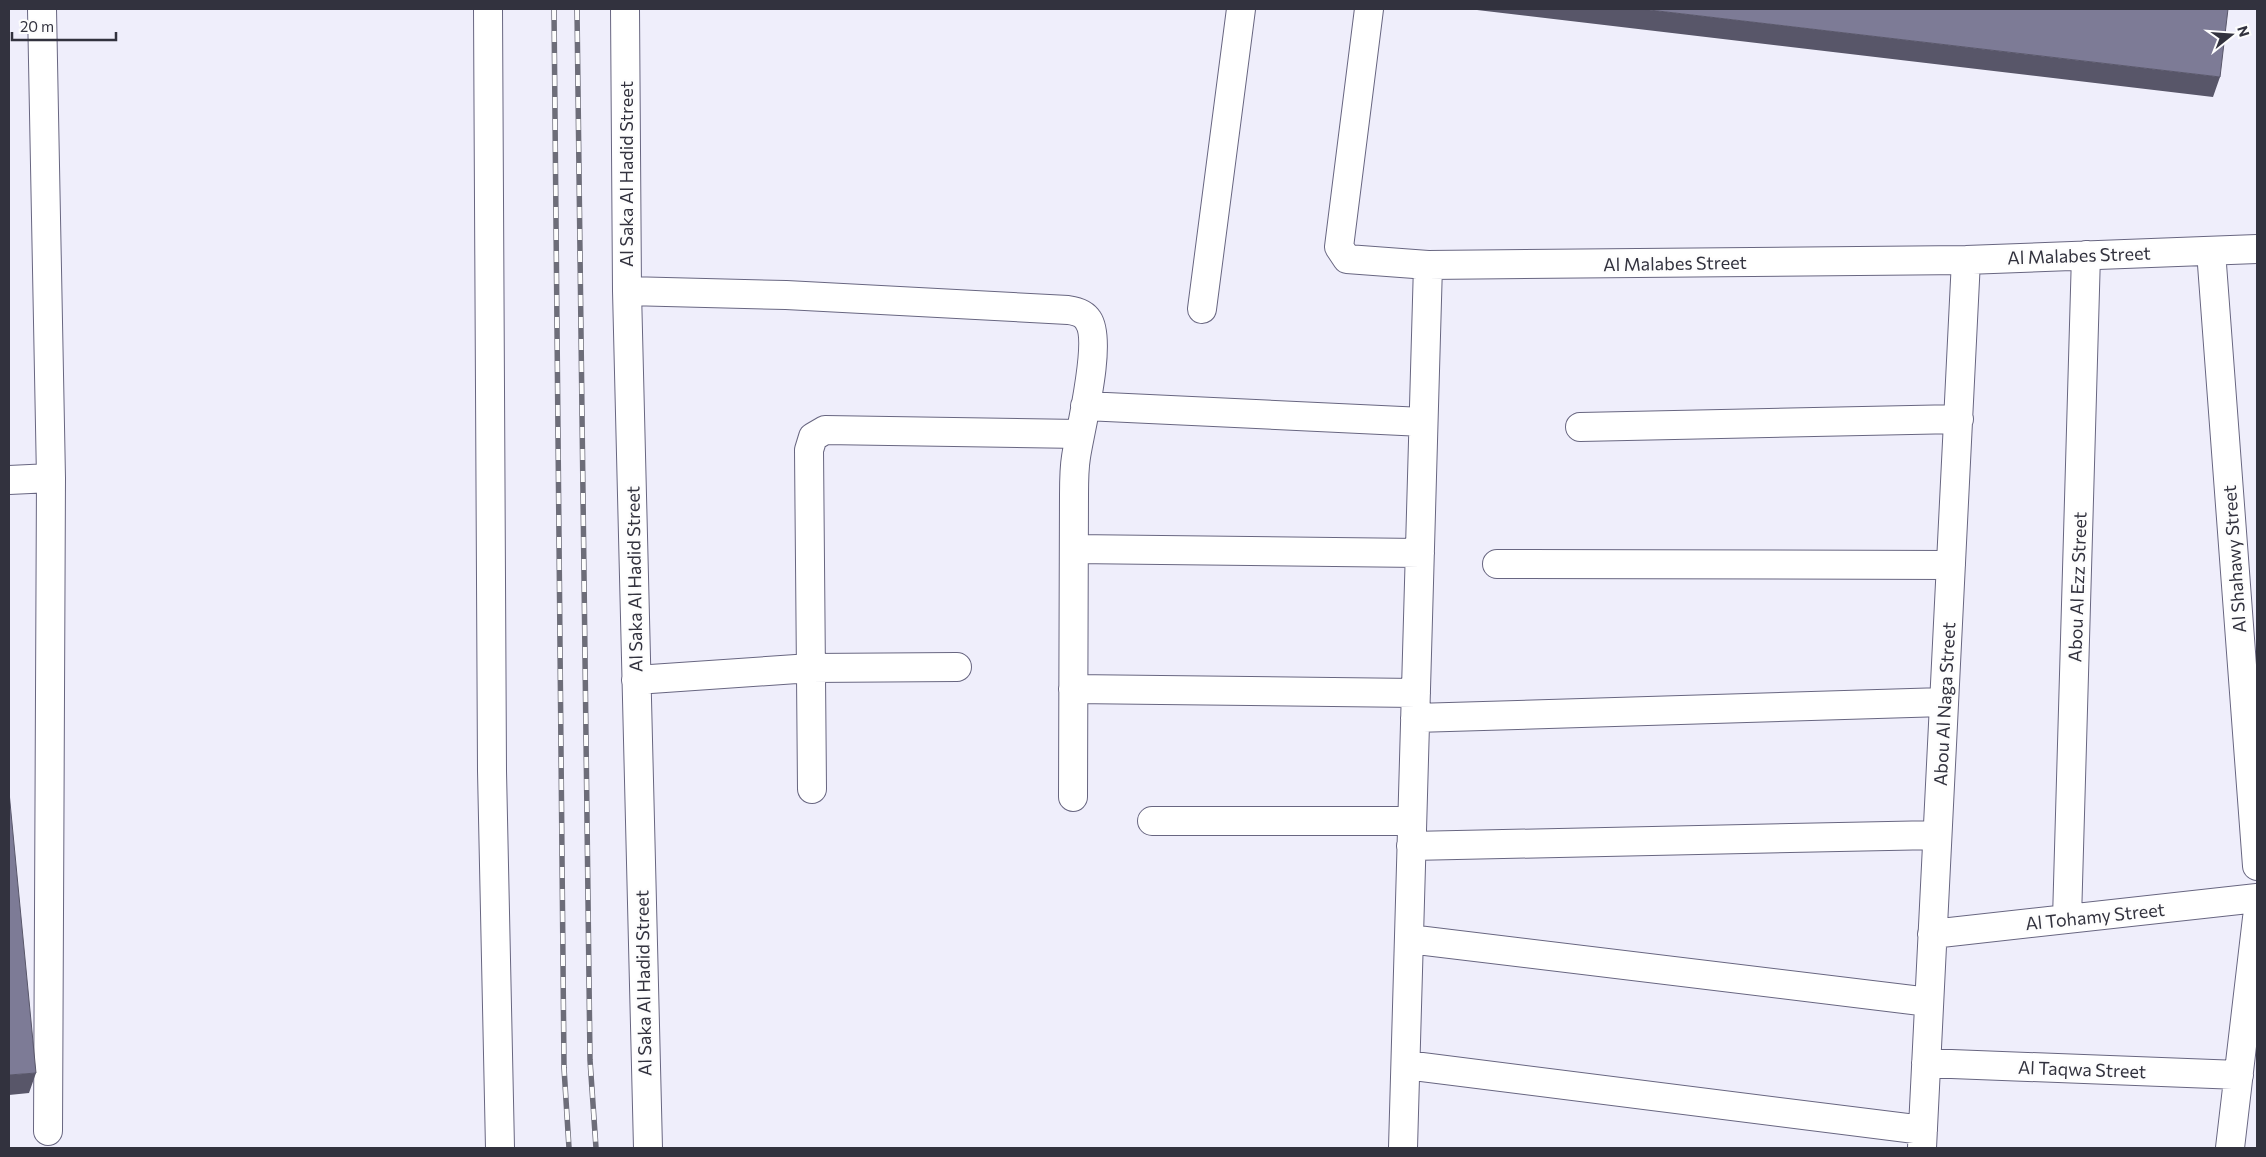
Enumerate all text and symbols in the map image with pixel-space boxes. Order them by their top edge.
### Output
scale bar [12,10,116,42]
north arrow [2206,10,2256,60]
text: 20 m [20,17,54,35]
text: N [2234,24,2254,39]
street label: Al Saka Al Hadid Street [615,81,637,267]
street label: Al Malabes Street [2007,242,2151,268]
street label: Al Malabes Street [1603,251,1747,275]
street label: Al Shahawy Street [2218,484,2250,634]
street label: Al Saka Al Hadid Street [621,486,647,672]
street label: Abou Al Ezz Street [2063,511,2091,663]
street label: Abou Al Naga Street [1929,621,1959,787]
street label: Al Saka Al Hadid Street [630,890,656,1076]
street label: Al Tohamy Street [2024,898,2166,934]
street label: Al Taqwa Street [2017,1056,2147,1082]

